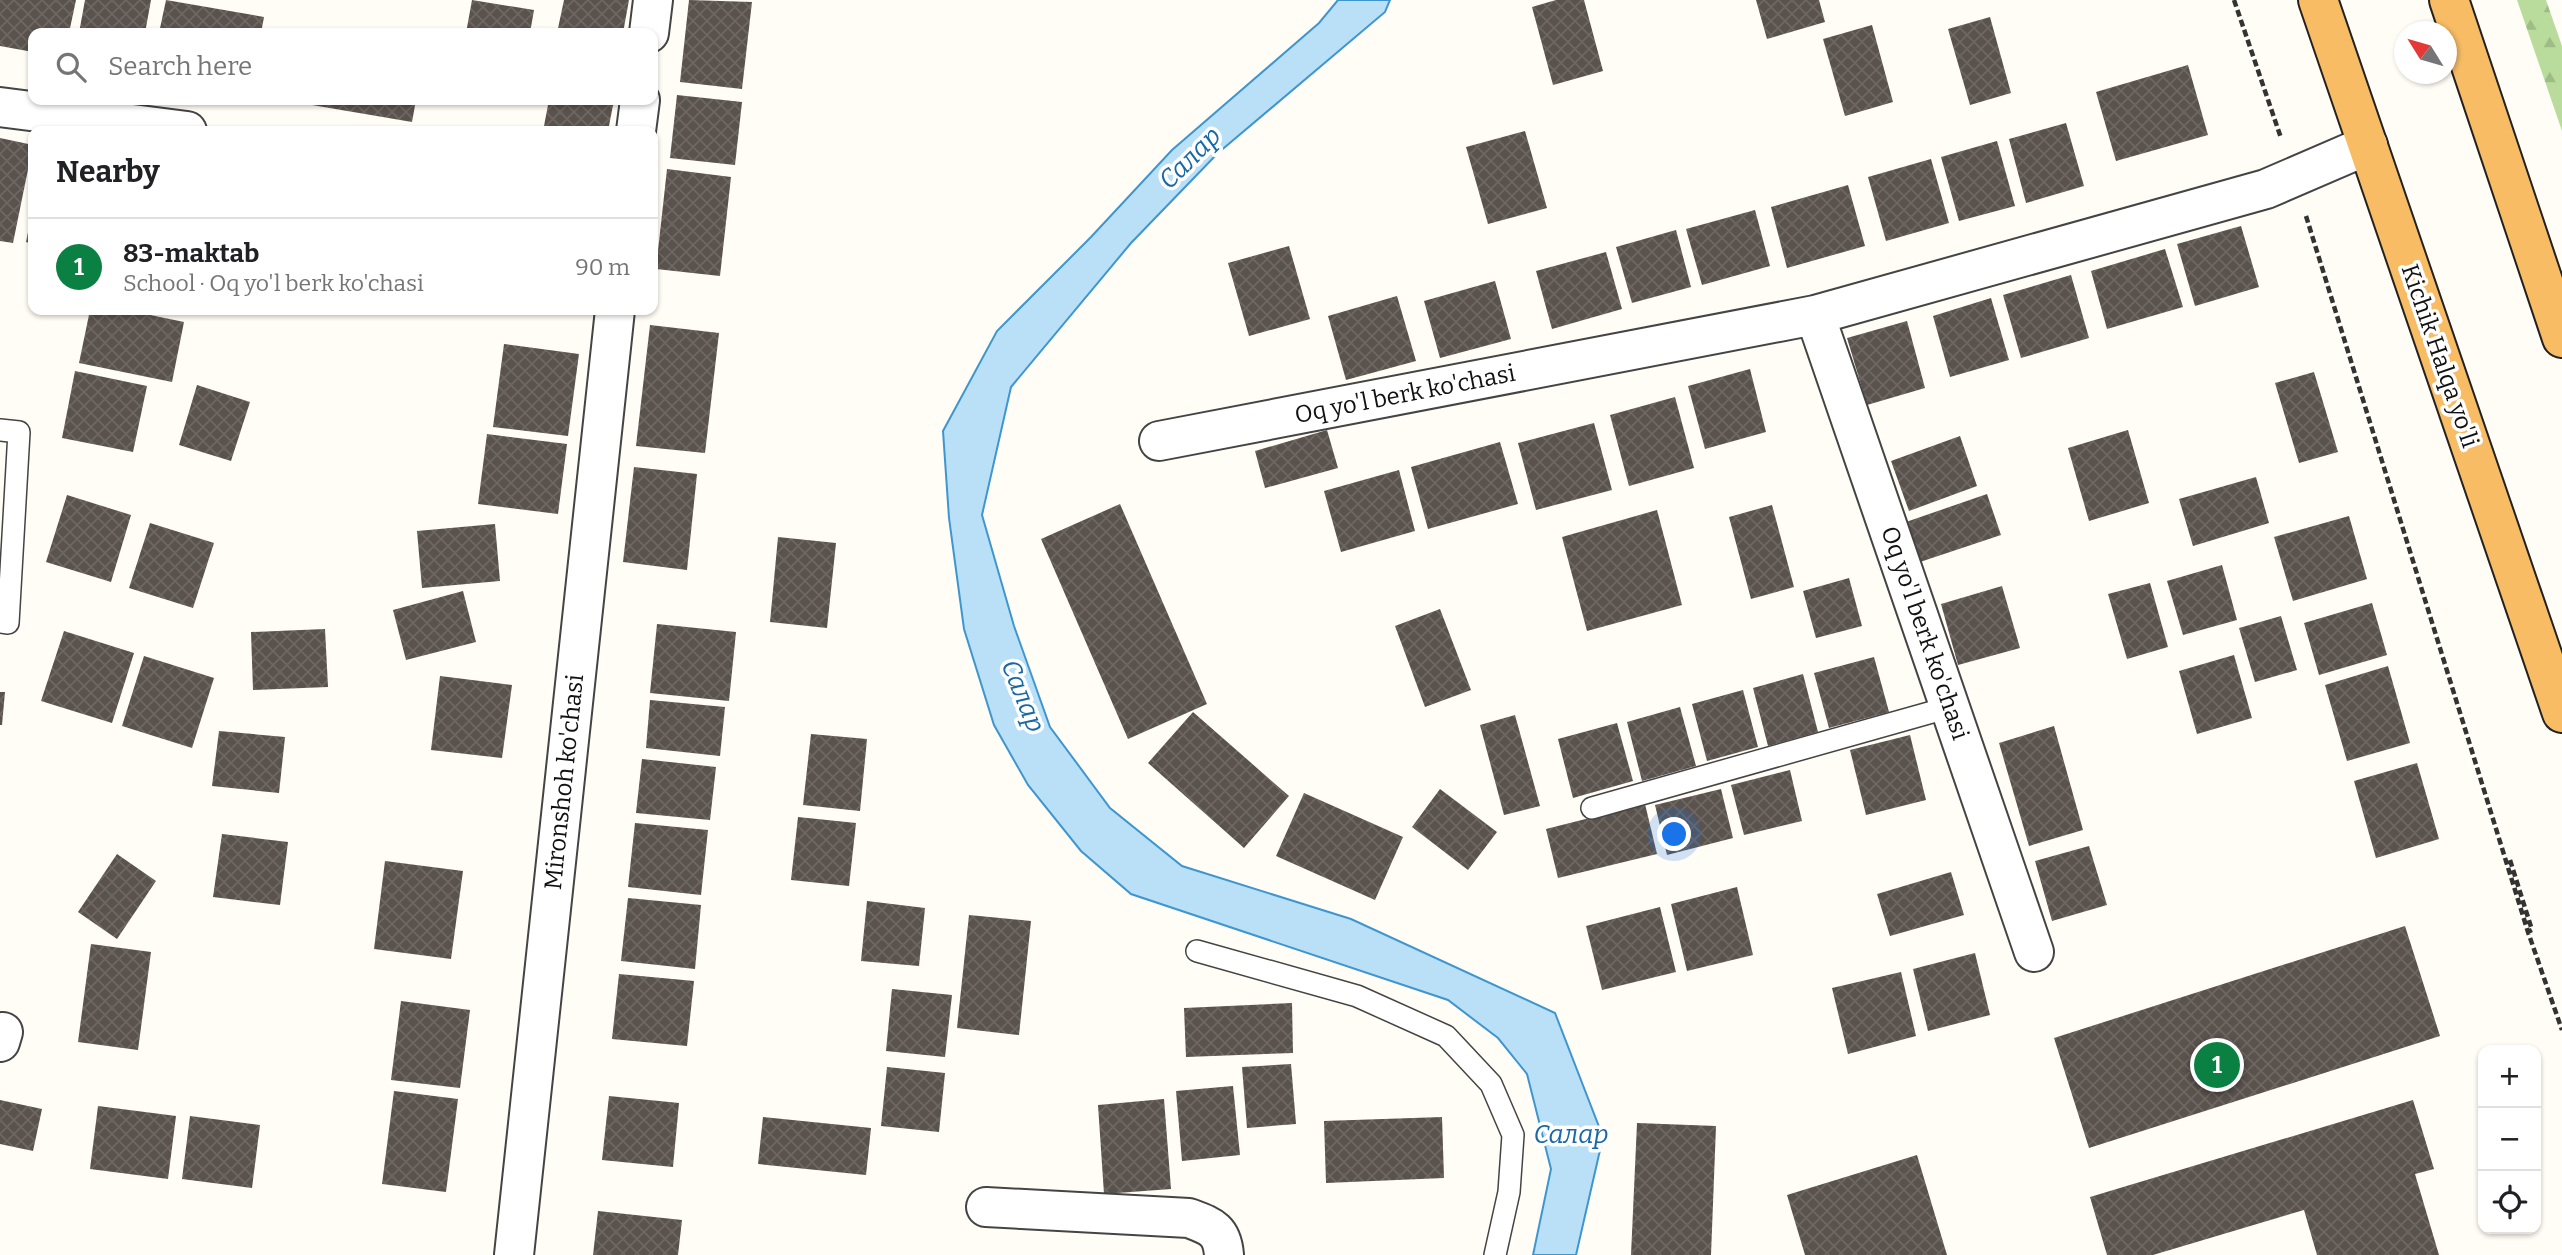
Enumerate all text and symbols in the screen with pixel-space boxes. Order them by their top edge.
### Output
north arrow [2394,21,2457,84]
search box [28,28,658,105]
icon: search [52,48,90,86]
text: Search here [108,51,252,82]
water label: Салар [1152,120,1228,196]
text: Nearby [56,154,160,190]
text: 83-maktab [123,238,259,269]
text: 1 [74,253,84,281]
text: 90 m [575,253,630,281]
street label: Kichik Halqa yo'li [2396,261,2484,451]
text: School · Oq yo'l berk ko'chasi [123,269,424,297]
street label: Oq yo'l berk ko'chasi [1292,359,1518,429]
street label: Oq yo'l berk ko'chasi [1875,523,1975,743]
water label: Салар [995,655,1051,737]
street label: Mironshoh ko'chasi [539,673,589,891]
your location [1657,817,1691,851]
pin: 1 [2194,1039,2240,1091]
map controls [2478,1045,2541,1234]
button: + [2478,1045,2541,1108]
button: − [2478,1108,2541,1171]
water label: Салар [1533,1119,1609,1150]
button: locate [2478,1171,2541,1234]

